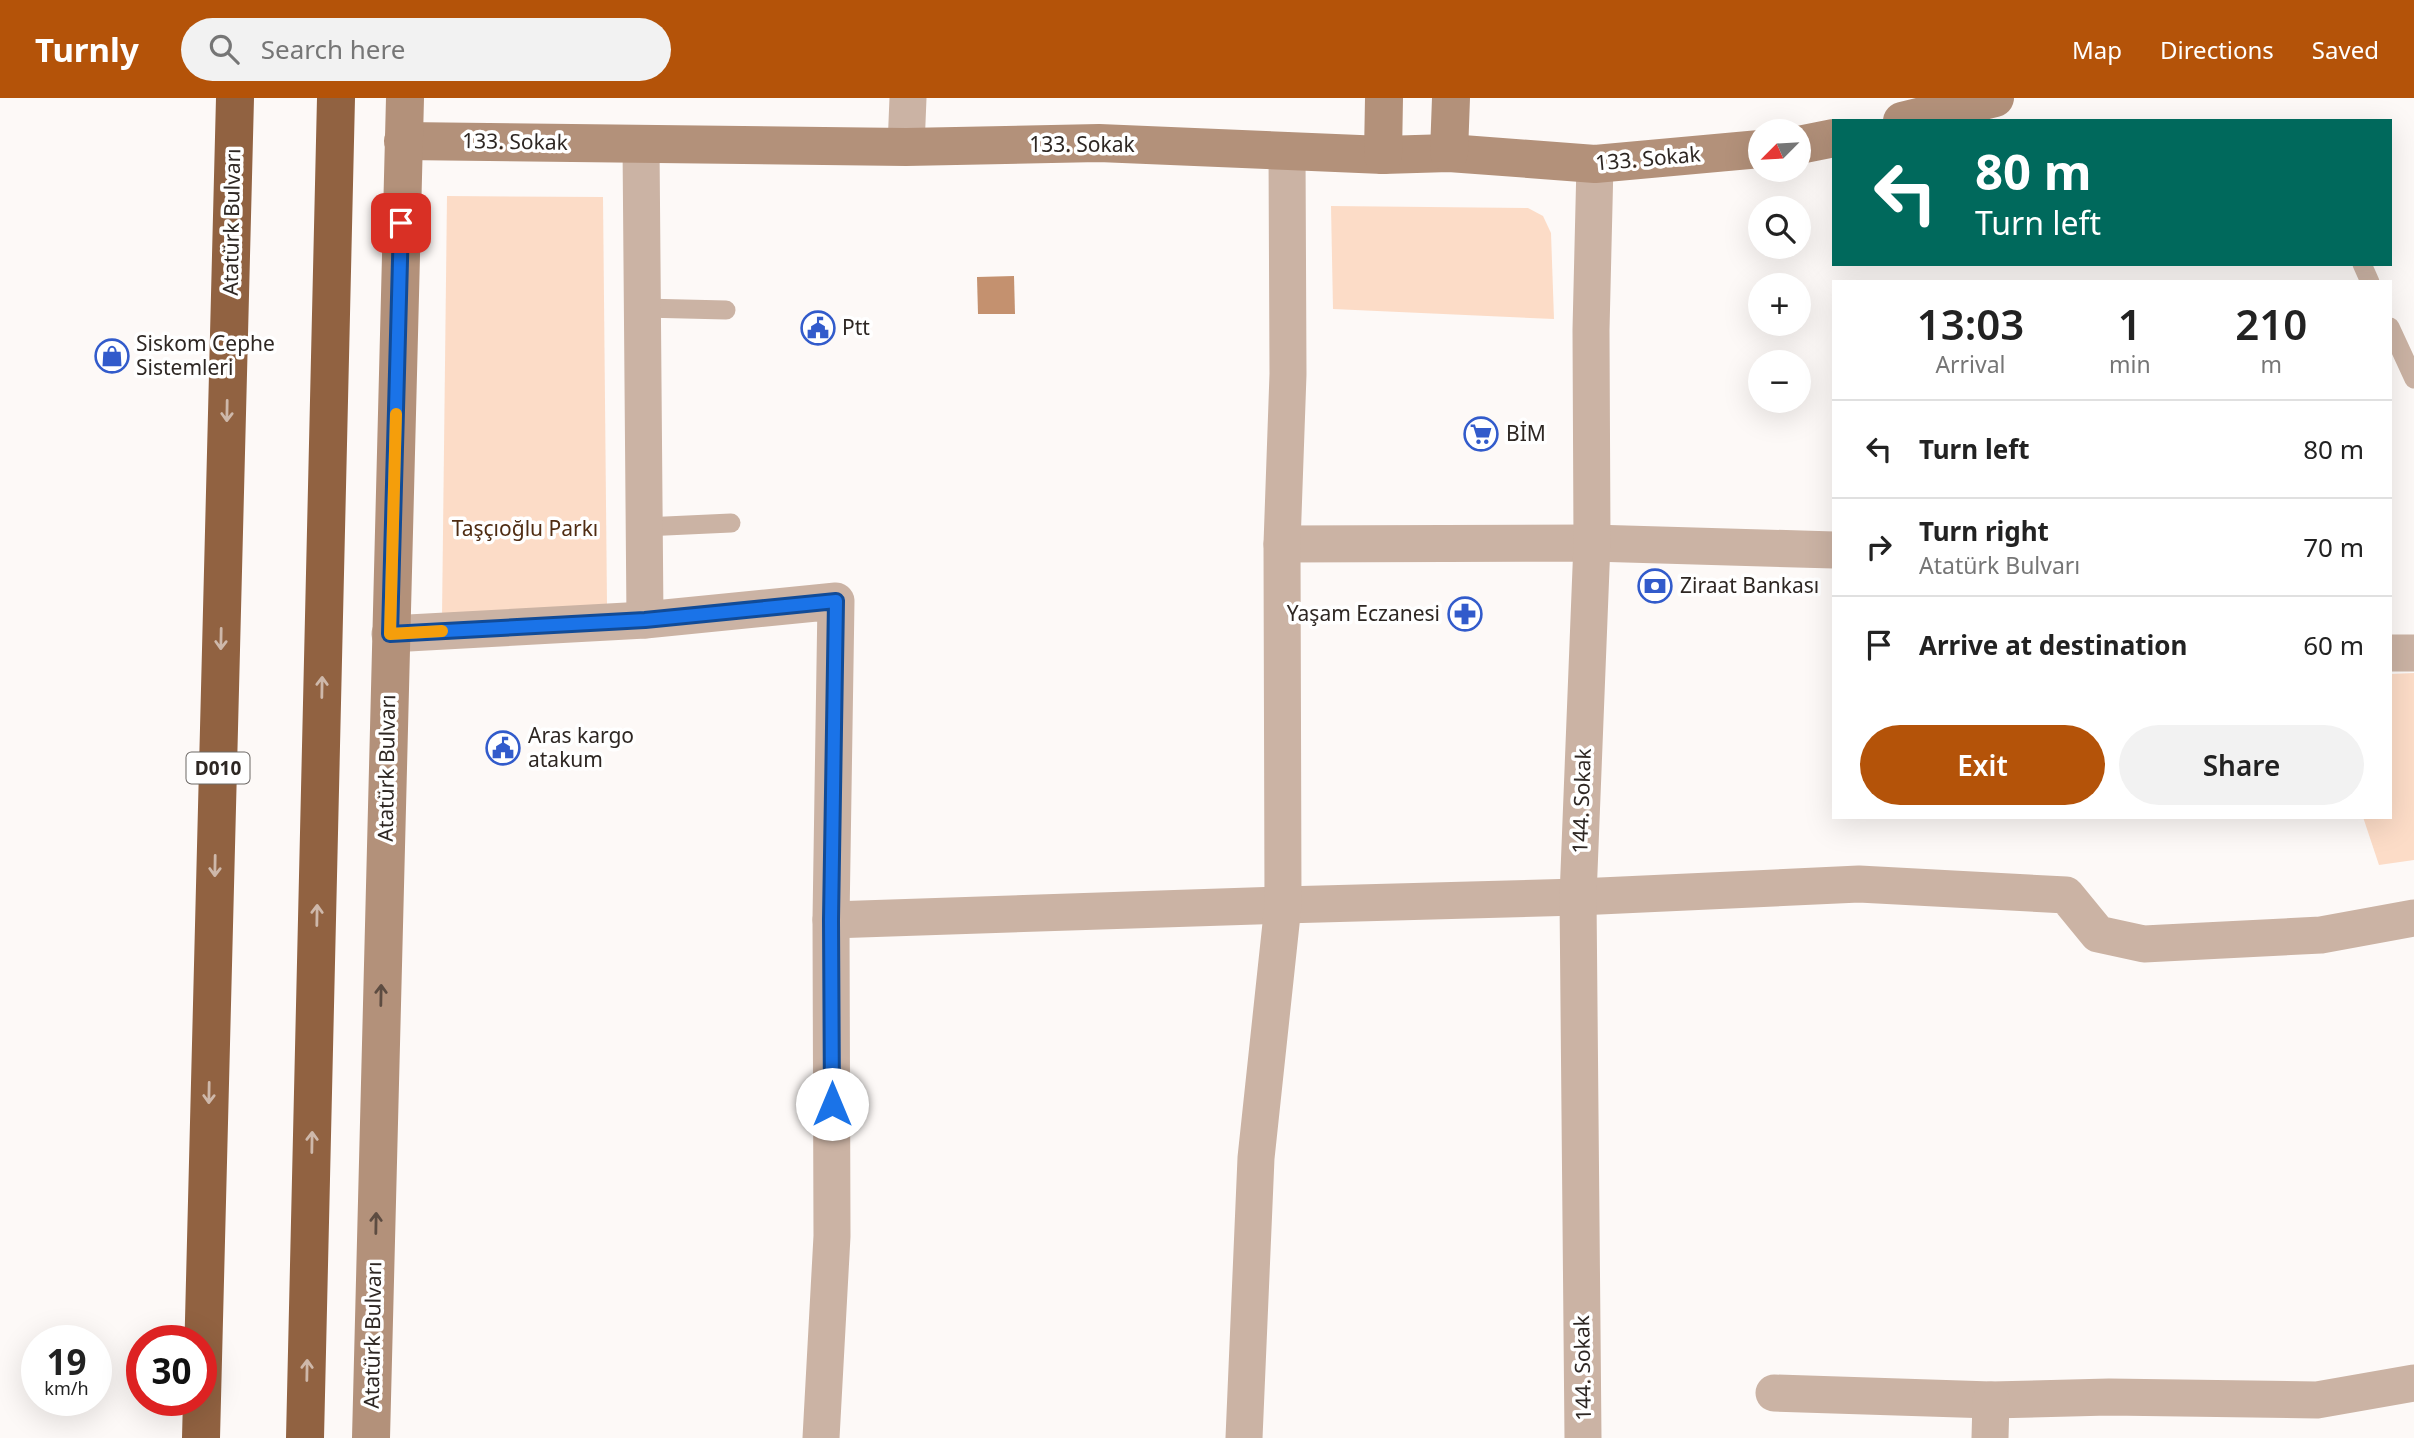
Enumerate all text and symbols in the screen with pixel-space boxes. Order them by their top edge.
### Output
search box [181,18,671,81]
text: Turnly [35,27,139,72]
icon: search [205,30,243,68]
text: Search here [261,31,405,67]
text: Map [2072,33,2122,66]
text: Directions [2160,33,2274,66]
text: Saved [2312,33,2379,66]
north arrow [1748,119,1811,182]
map controls [1748,119,1811,413]
street label: 133. Sokak [462,126,569,156]
street label: 133. Sokak [1029,130,1136,158]
text: 80 m [1975,138,2092,204]
street label: 133. Sokak [1594,139,1702,177]
icon: left [1860,147,1951,238]
street label: Atatürk Bulvarı [216,148,246,296]
pin [371,193,431,253]
button: search [1748,196,1811,259]
text: Turn left [1975,201,2101,244]
icon: arrive [382,204,420,242]
button: + [1748,273,1811,336]
text: 13:03 [1917,295,2024,352]
text: 1 [2118,295,2142,352]
text: 210 [2235,295,2307,352]
public building icon: Ptt [799,309,837,347]
place label: Ptt [842,313,870,341]
place label: Siskom Cephe Sistemleri [136,329,275,381]
shop icon: Siskom Cephe Sistemleri [93,337,131,375]
text: Arrival [1935,348,2006,380]
text: min [2109,348,2151,380]
text: m [2261,348,2282,380]
button: − [1748,350,1811,413]
one-way arrow [221,399,234,422]
supermarket icon: BİM [1462,415,1500,453]
place label: BİM [1506,419,1546,447]
icon: left [1860,430,1898,468]
text: Turn left [1919,431,2030,467]
text: 80 m [2303,431,2364,467]
text: Turn right [1919,513,2049,549]
park label: Taşçıoğlu Parkı [452,514,598,542]
icon: right [1860,528,1898,566]
text: 70 m [2303,529,2364,565]
text: Atatürk Bulvarı [1919,549,2080,581]
bank icon: Ziraat Bankası [1636,567,1674,605]
place label: Ziraat Bankası [1680,571,1819,599]
pharmacy icon: Yaşam Eczanesi [1446,595,1484,633]
place label: Yaşam Eczanesi [1287,599,1440,627]
icon: arrive [1860,626,1898,664]
one-way arrow [215,627,228,650]
text: Arrive at destination [1919,627,2188,663]
text: 60 m [2303,627,2364,663]
one-way arrow [316,676,329,699]
street label: Atatürk Bulvarı [371,694,401,842]
place label: Aras kargo atakum [528,721,634,773]
button: Exit [1860,725,2105,805]
button: Share [2119,725,2364,805]
public building icon: Aras kargo atakum [484,729,522,767]
street label: 144. Sokak [1565,747,1597,854]
road number: D010 [186,752,249,783]
one-way arrow [209,854,222,877]
one-way arrow [311,904,324,927]
one-way arrow [375,984,388,1007]
position arrow [795,1067,869,1141]
one-way arrow [203,1082,216,1105]
one-way arrow [305,1131,319,1154]
one-way arrow [369,1212,383,1235]
street label: Atatürk Bulvarı [357,1261,387,1409]
street label: 144. Sokak [1567,1314,1597,1421]
speed limit sign: 30 [126,1325,217,1416]
text: 19 [46,1338,87,1385]
one-way arrow [300,1359,314,1382]
text: km/h [44,1376,89,1400]

